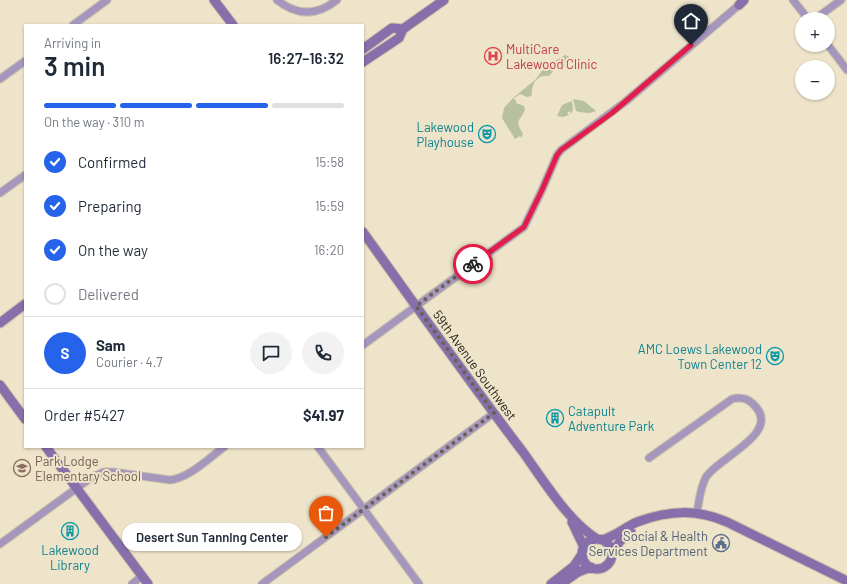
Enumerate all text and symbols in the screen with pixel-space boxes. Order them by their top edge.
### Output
pin [674,4,708,45]
icon: home [680,10,702,32]
map controls [795,12,835,100]
button: + [795,12,835,52]
text: Arriving in [44,35,101,51]
place label: MultiCare Lakewood Clinic [506,41,598,72]
hospital icon: MultiCare Lakewood Clinic [483,46,503,66]
text: 16:27–16:32 [268,49,344,67]
text: 3 min [44,50,105,81]
button: − [795,60,835,100]
text: On the way · 310 m [44,114,144,130]
place label: Lakewood Playhouse [417,119,474,150]
theatre icon: Lakewood Playhouse [477,124,497,144]
icon: check [44,151,66,173]
text: Confirmed [78,153,146,171]
text: 15:58 [315,154,344,170]
icon: check [44,195,66,217]
text: Preparing [78,197,142,215]
text: 15:59 [315,198,344,214]
icon: check [44,239,66,261]
text: On the way [78,241,148,259]
text: 16:20 [314,242,344,258]
courier [453,244,493,284]
icon: bike [462,253,484,275]
text: Delivered [78,285,139,303]
street label: 59th Avenue Southwest [430,307,520,423]
button: chat [250,332,292,374]
button: phone [302,332,344,374]
text: Sam [96,336,125,354]
place label: AMC Loews Lakewood Town Center 12 [638,341,762,372]
text: S [61,344,69,362]
theatre icon: AMC Loews Lakewood Town Center 12 [765,346,785,366]
text: Courier · 4.7 [96,354,163,370]
place label: Catapult Adventure Park [568,403,655,434]
text: Order #5427 [44,406,124,424]
text: $41.97 [303,406,344,424]
building icon: Catapult Adventure Park [545,408,565,428]
place label: Park Lodge Elementary School [35,453,141,484]
school or university icon: Park Lodge Elementary School [12,458,32,478]
pin [309,496,343,537]
icon: bag [315,502,337,524]
building icon: Lakewood Library [60,521,80,541]
callout: Desert Sun Tanning Center [122,523,302,551]
place label: Social & Health Services Department [589,528,708,559]
text: Desert Sun Tanning Center [136,529,288,545]
public building icon: Social & Health Services Department [711,533,731,553]
place label: Lakewood Library [41,542,99,573]

